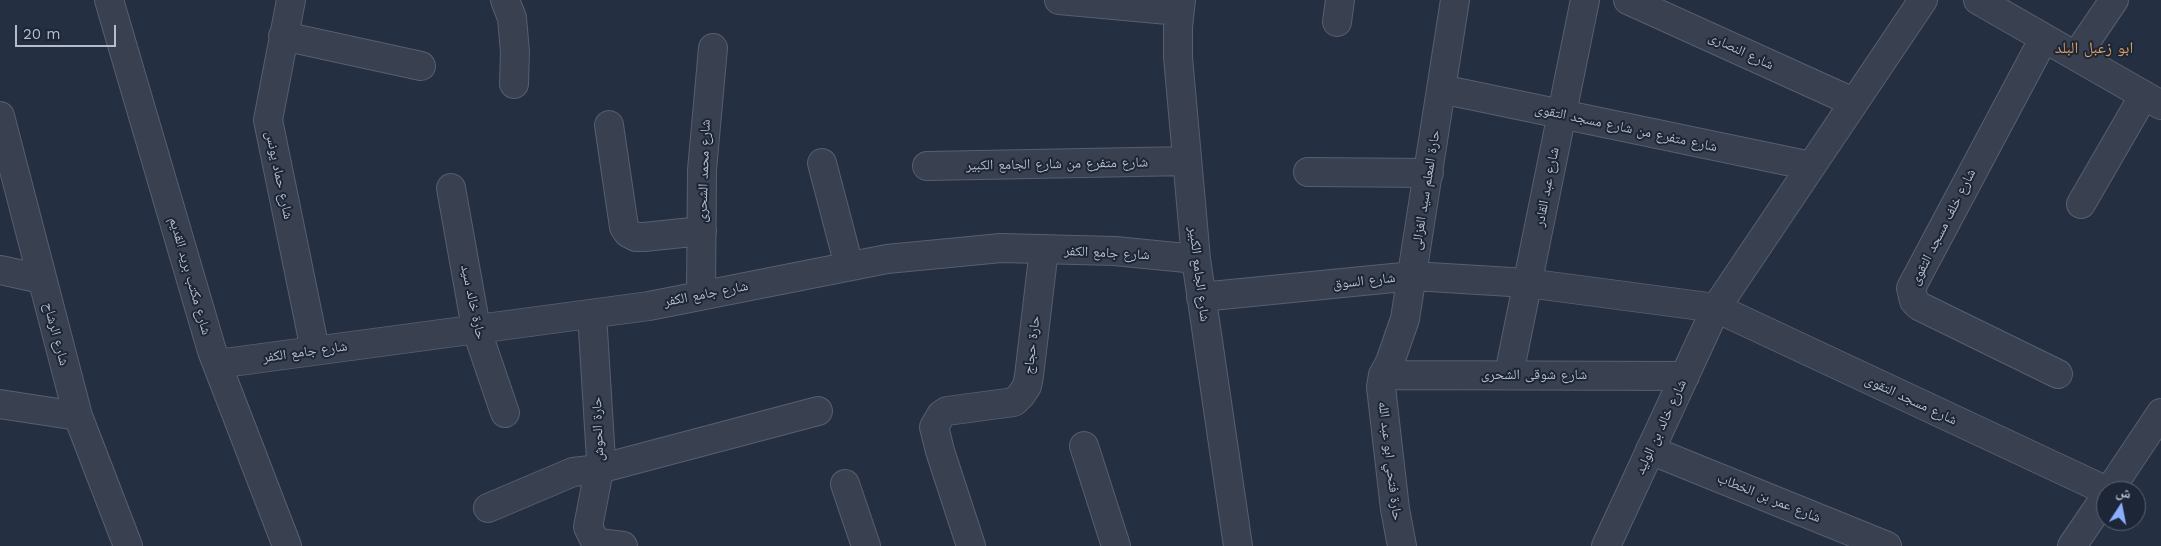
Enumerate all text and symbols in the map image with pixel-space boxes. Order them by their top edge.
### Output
scale bar [18,15,119,47]
text: 20 m [23,25,61,43]
street label: شارع النصارى [1706,29,1776,73]
district label: ابو زعبل البلد [2055,38,2133,58]
street label: شارع متفرع من شارع مسجد التقوى [1533,100,1719,156]
street label: شارع محمد الشحرى [694,119,714,223]
street label: شارع حماد يونس [261,129,297,221]
street label: حارة المعلم سيد الغزالى [1408,129,1444,251]
street label: شارع عبد القادر [1531,146,1563,228]
street label: شارع متفرع من شارع الجامع الكبير [966,154,1148,174]
street label: شارع خلف مسجد التقوى [1906,166,1980,288]
street label: شارع مكتب بريد القديم [165,215,215,337]
street label: شارع الجامع الكبير [1185,225,1213,323]
street label: شارع جامع الكفر [1064,242,1150,264]
street label: حارة خالد سيد [457,263,489,341]
street label: شارع السوق [1332,269,1396,293]
street label: شارع جامع الكفر [662,278,750,310]
street label: شارع الرشاح [39,300,73,368]
street label: حارة حجاج [1020,315,1044,375]
street label: شارع جامع الكفر [262,338,348,366]
street label: شارع شوقى الشحرى [1481,367,1587,383]
street label: شارع مسجد التقوى [1862,371,1960,429]
street label: شارع خالد بن الوليد [1632,377,1690,477]
street label: حارة الحوش [588,396,608,462]
street label: حارة فتحي ابو عبد الله [1374,400,1406,522]
street label: شارع عمر بن الخطاب [1715,470,1823,526]
north arrow [2096,481,2146,531]
text: ش [2115,483,2132,502]

